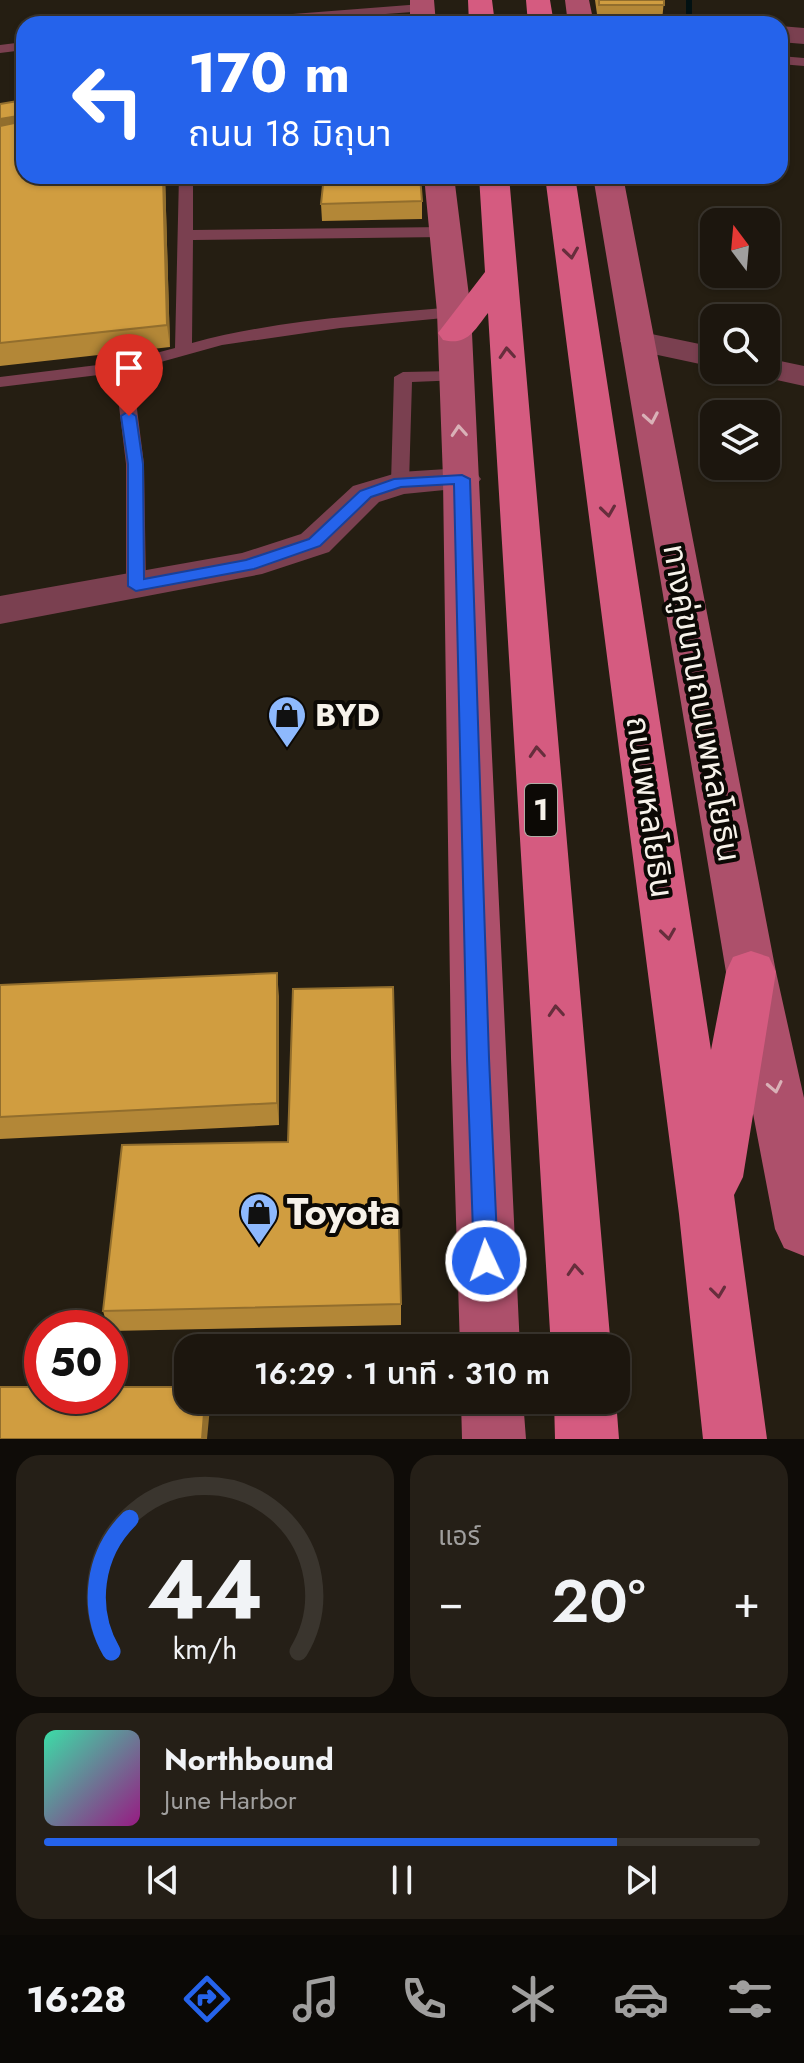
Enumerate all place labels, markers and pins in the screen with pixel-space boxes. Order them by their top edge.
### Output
pin [95,334,163,416]
place label: BYD [315,692,380,738]
shop icon: BYD [266,694,308,749]
place label: Toyota [287,1184,401,1239]
shop icon: Toyota [238,1191,280,1246]

